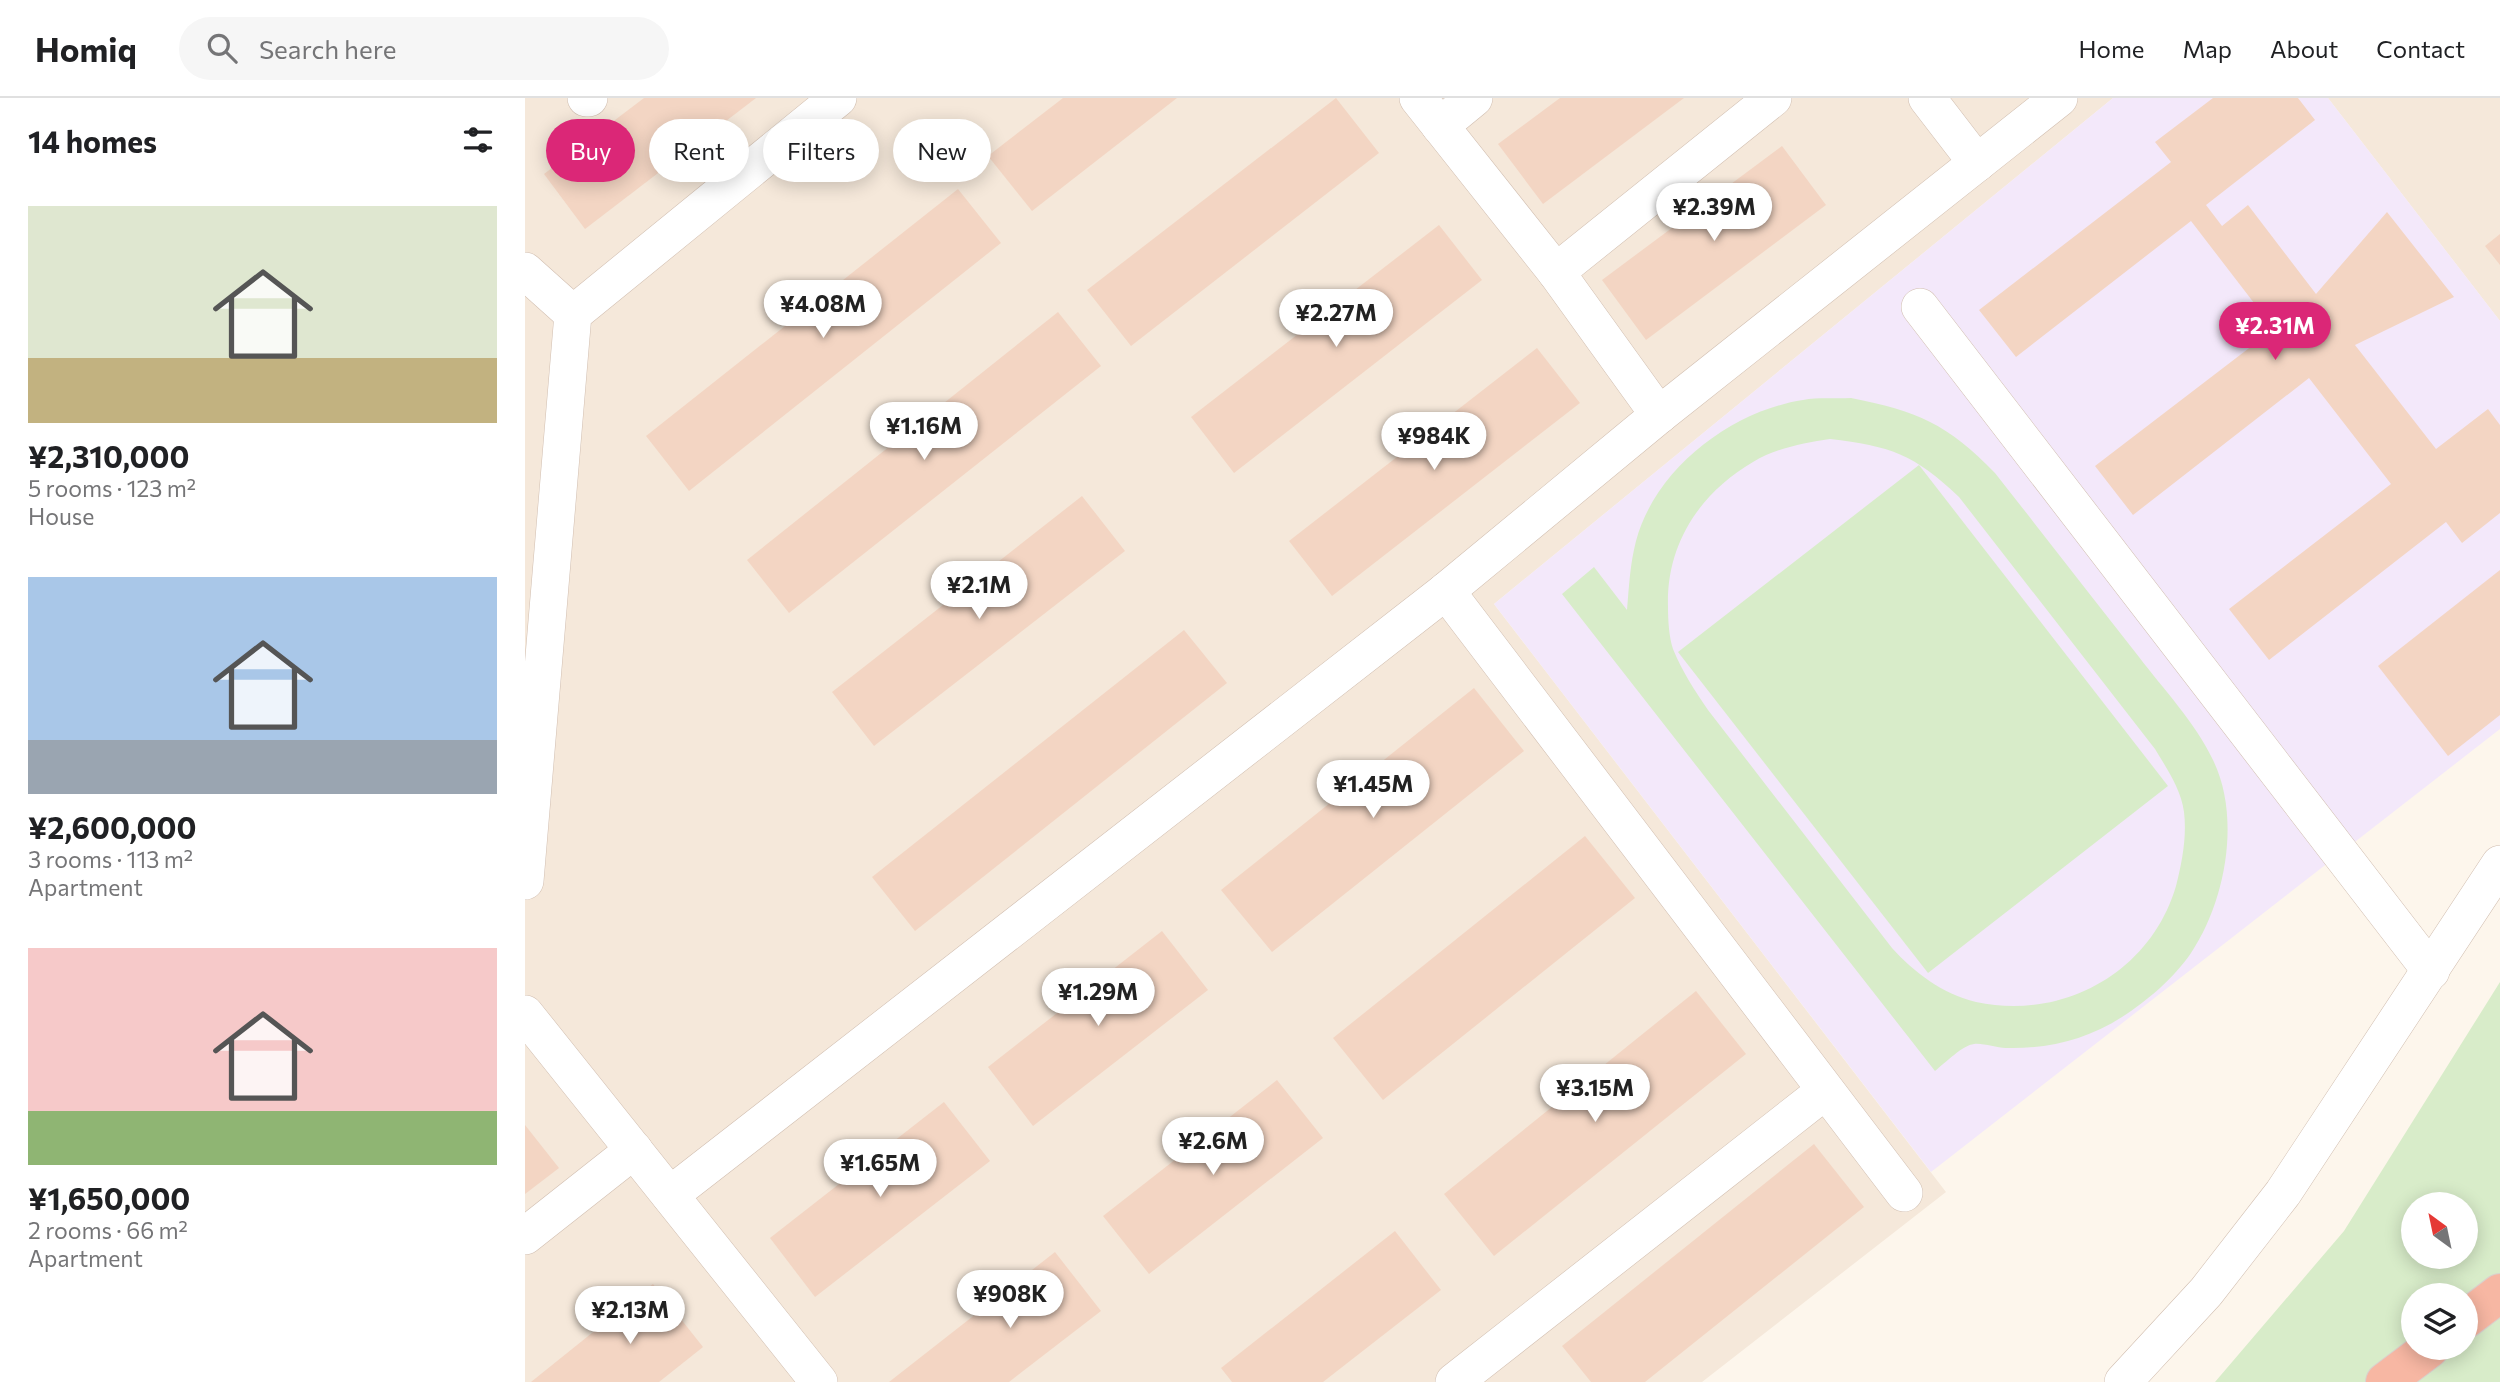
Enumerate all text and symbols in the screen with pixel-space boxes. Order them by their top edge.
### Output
search box [179,17,669,80]
text: Homiq [35,28,137,69]
icon: search [203,29,241,67]
text: Search here [259,33,396,64]
text: Home [2079,34,2145,63]
text: Map [2183,34,2232,63]
text: About [2270,34,2338,63]
text: Contact [2376,34,2465,63]
chip: Buy [546,119,635,182]
chip: Rent [649,119,749,182]
chip: Filters [763,119,879,182]
chip: New [893,119,991,182]
icon: filters [459,121,497,159]
text: 14 homes [28,122,157,159]
pin: ¥2.39M [1657,184,1771,243]
text: ¥2.39M [1672,192,1756,220]
icon: home [200,251,326,377]
pin: ¥4.08M [766,280,880,340]
text: ¥4.08M [780,289,866,317]
pin: ¥2.27M [1279,289,1393,349]
text: ¥2.27M [1295,298,1377,326]
pin: ¥2.31M [2218,302,2332,362]
text: ¥2.31M [2235,311,2315,339]
pin: ¥1.16M [867,402,981,462]
text: ¥1.16M [886,411,962,439]
pin: ¥984K [1385,412,1483,472]
text: ¥984K [1397,421,1471,449]
text: ¥2,310,000 [28,437,189,474]
text: 5 rooms · 123 m² [28,474,196,502]
text: House [28,502,94,530]
pin: ¥2.1M [930,561,1028,621]
text: ¥2.1M [947,570,1011,598]
icon: home [200,622,326,748]
pin: ¥1.45M [1316,760,1430,820]
text: ¥1.45M [1333,769,1413,797]
text: ¥2,600,000 [28,808,196,845]
text: 3 rooms · 113 m² [28,845,193,873]
text: Apartment [28,873,143,901]
pin: ¥1.29M [1041,968,1155,1028]
text: ¥1.29M [1058,977,1138,1005]
icon: home [200,993,326,1119]
pin: ¥3.15M [1538,1065,1652,1124]
text: ¥3.15M [1556,1073,1634,1101]
pin: ¥2.6M [1164,1118,1262,1177]
text: ¥2.6M [1178,1126,1248,1154]
pin: ¥1.65M [823,1140,937,1199]
text: ¥1.65M [840,1148,920,1176]
text: ¥1,650,000 [28,1179,190,1216]
north arrow [2401,1192,2478,1269]
map controls [2401,1192,2478,1360]
text: 2 rooms · 66 m² [28,1216,188,1244]
text: Apartment [28,1244,143,1272]
pin: ¥908K [961,1270,1059,1330]
text: ¥908K [973,1279,1047,1307]
button: layers [2401,1283,2478,1360]
pin: ¥2.13M [573,1286,687,1346]
text: ¥2.13M [591,1295,669,1323]

